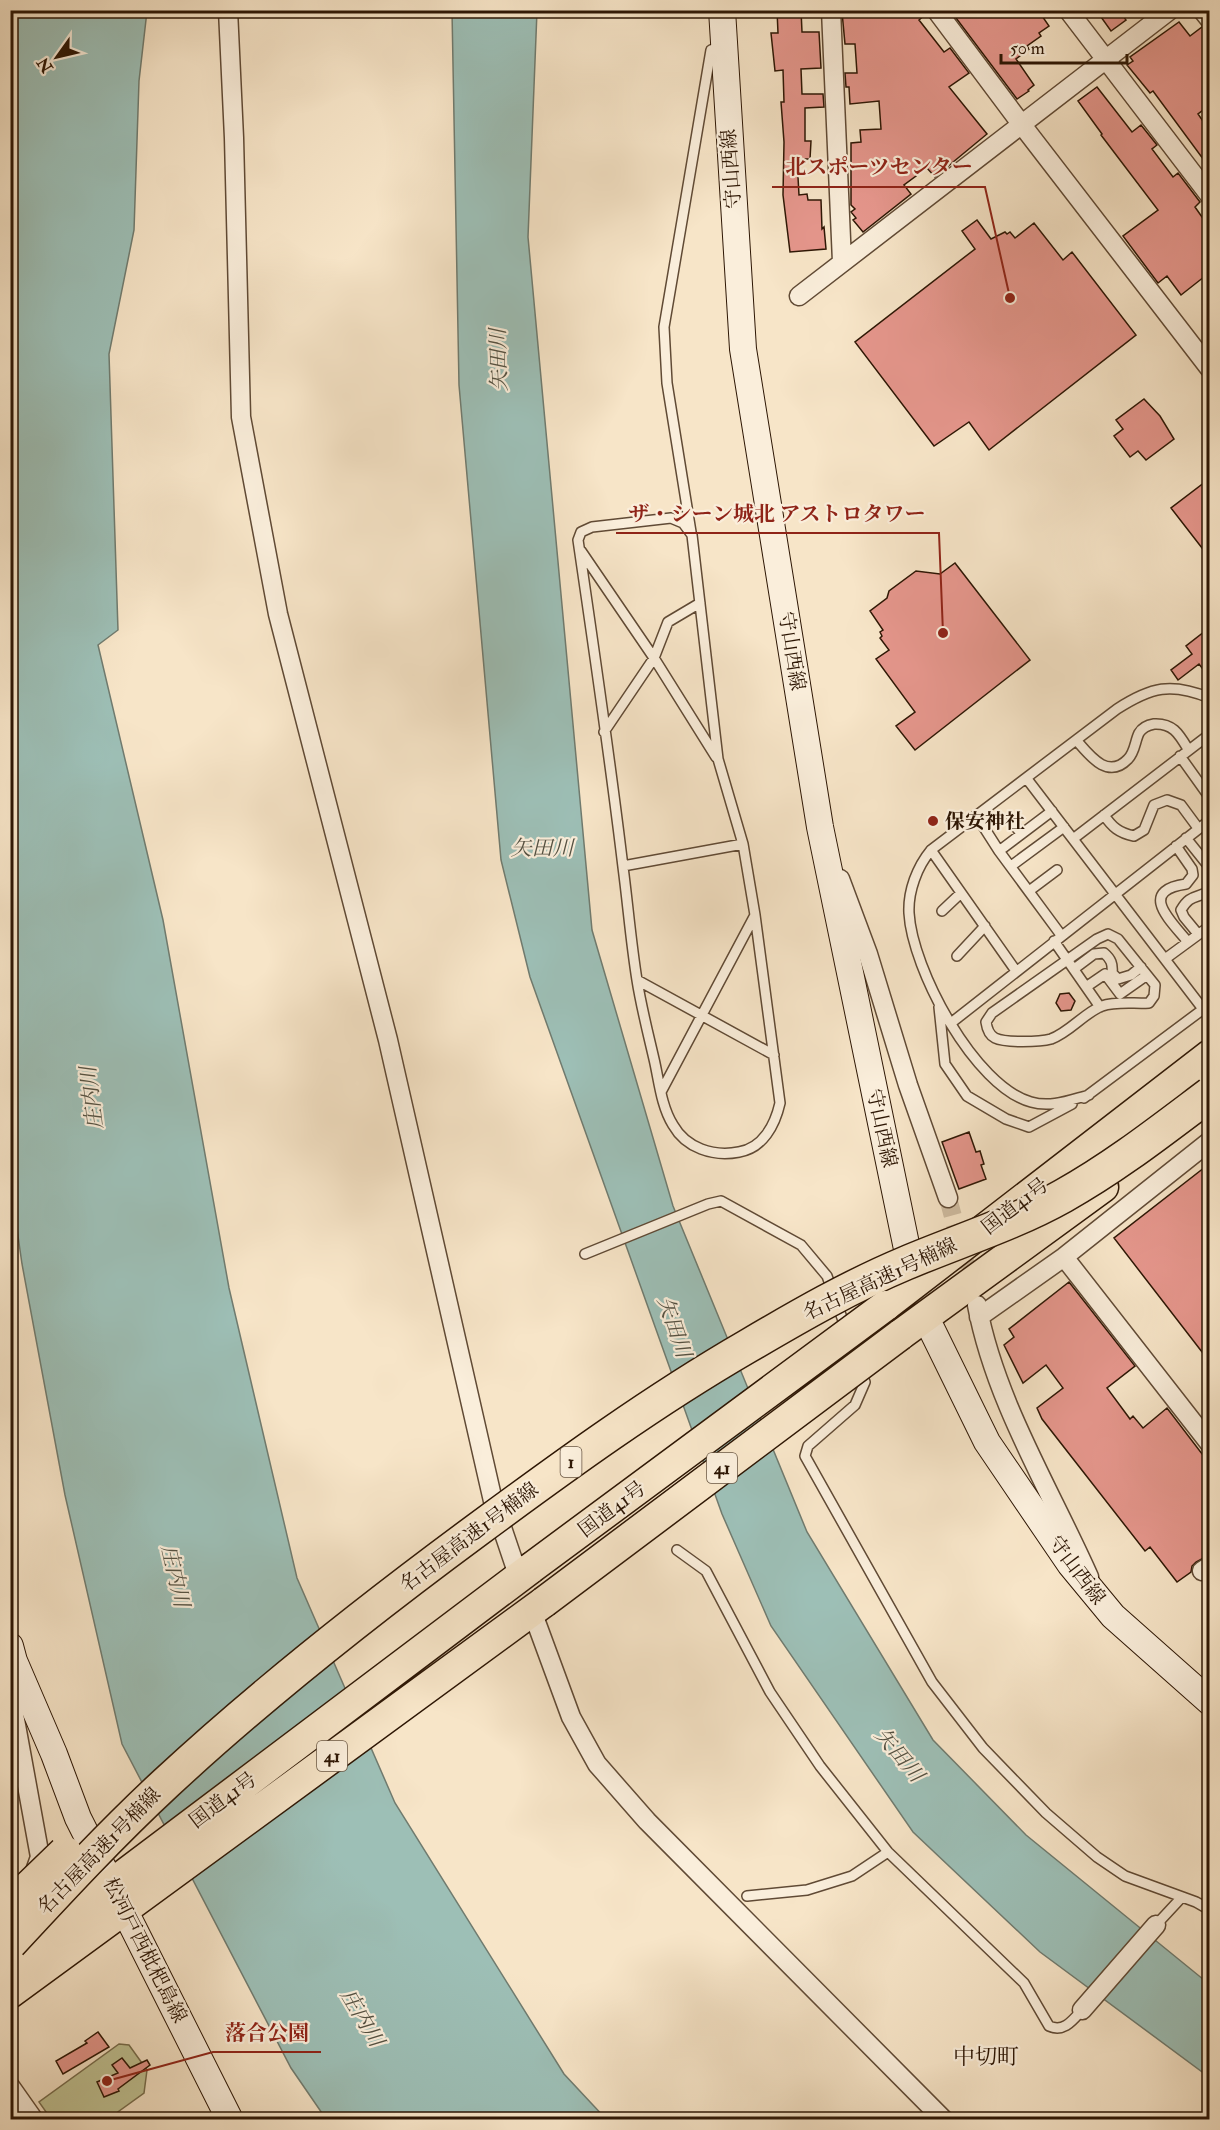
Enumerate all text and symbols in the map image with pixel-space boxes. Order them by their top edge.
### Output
north arrow [27,27,87,87]
scale bar [1001,27,1127,65]
text: 50 m [1010,37,1045,60]
text: N [33,53,58,77]
street label: 守山西線 [716,128,746,210]
callout: 北スポーツセンター [772,148,985,187]
text: 北スポーツセンター [785,154,973,181]
water label: 矢田川 [484,326,514,392]
callout: ザ・シーン城北 アストロタワー [616,494,939,533]
text: ザ・シーン城北 アストロタワー [628,501,926,528]
street label: 守山西線 [773,610,811,692]
place label: 保安神社 [945,809,1025,834]
marker: 保安神社 [926,814,940,828]
water label: 矢田川 [511,835,575,862]
water label: 庄内川 [75,1063,109,1131]
street label: 守山西線 [861,1086,903,1170]
street label: 国道41号 [977,1172,1053,1240]
street label: 名古屋高速1号楠線 [799,1232,961,1326]
water label: 矢田川 [651,1293,698,1363]
road number: 1 [560,1447,582,1477]
road number: 41 [707,1453,737,1483]
street label: 国道41号 [573,1476,651,1542]
street label: 名古屋高速1号楠線 [395,1477,543,1597]
street label: 守山西線 [1043,1531,1111,1609]
water label: 庄内川 [155,1542,196,1612]
water label: 矢田川 [868,1722,931,1789]
road number: 41 [317,1741,347,1771]
street label: 国道41号 [184,1767,262,1833]
street label: 名古屋高速1号楠線 [32,1782,166,1920]
street label: 松河戸西枇杷島線 [98,1873,192,2027]
water label: 庄内川 [334,1984,391,2054]
callout: 落合公園 [213,2013,321,2052]
text: 落合公園 [225,2020,309,2047]
district label: 中切町 [953,2043,1019,2071]

